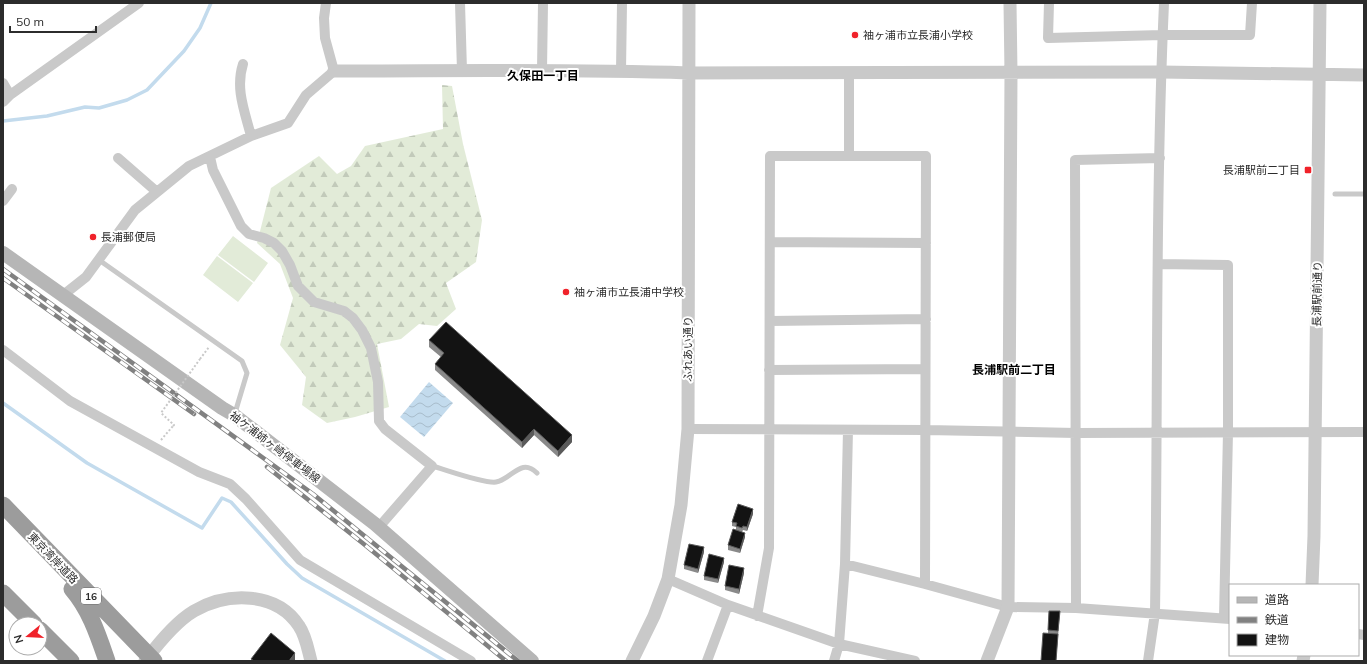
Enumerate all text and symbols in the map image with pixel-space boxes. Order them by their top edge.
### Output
scale bar [10,8,96,34]
text: 50 m [16,14,44,29]
place label: 袖ヶ浦市立長浦小学校 [863,28,973,42]
marker: 袖ヶ浦市立長浦小学校 [850,30,860,40]
district label: 久保田一丁目 [507,68,579,83]
place label: 長浦駅前二丁目 [1223,163,1300,177]
marker: 長浦駅前二丁目 [1303,165,1313,175]
place label: 長浦郵便局 [101,230,156,244]
marker: 長浦郵便局 [88,232,98,242]
street label: 長浦駅前通り [1309,261,1325,327]
place label: 袖ヶ浦市立長浦中学校 [574,285,684,299]
marker: 袖ヶ浦市立長浦中学校 [561,287,571,297]
street label: ふれあい通り [681,316,695,382]
district label: 長浦駅前二丁目 [972,362,1056,377]
street label: 袖ケ浦姉ヶ崎停車場線 [227,408,323,486]
street label: 東京湾岸道路 [25,529,81,587]
legend [1229,584,1359,656]
road number: 16 [81,588,101,604]
text: 道路 [1265,592,1289,607]
text: 鉄道 [1265,612,1289,627]
north arrow [8,616,48,656]
text: 建物 [1265,632,1289,647]
text: N [11,633,26,645]

